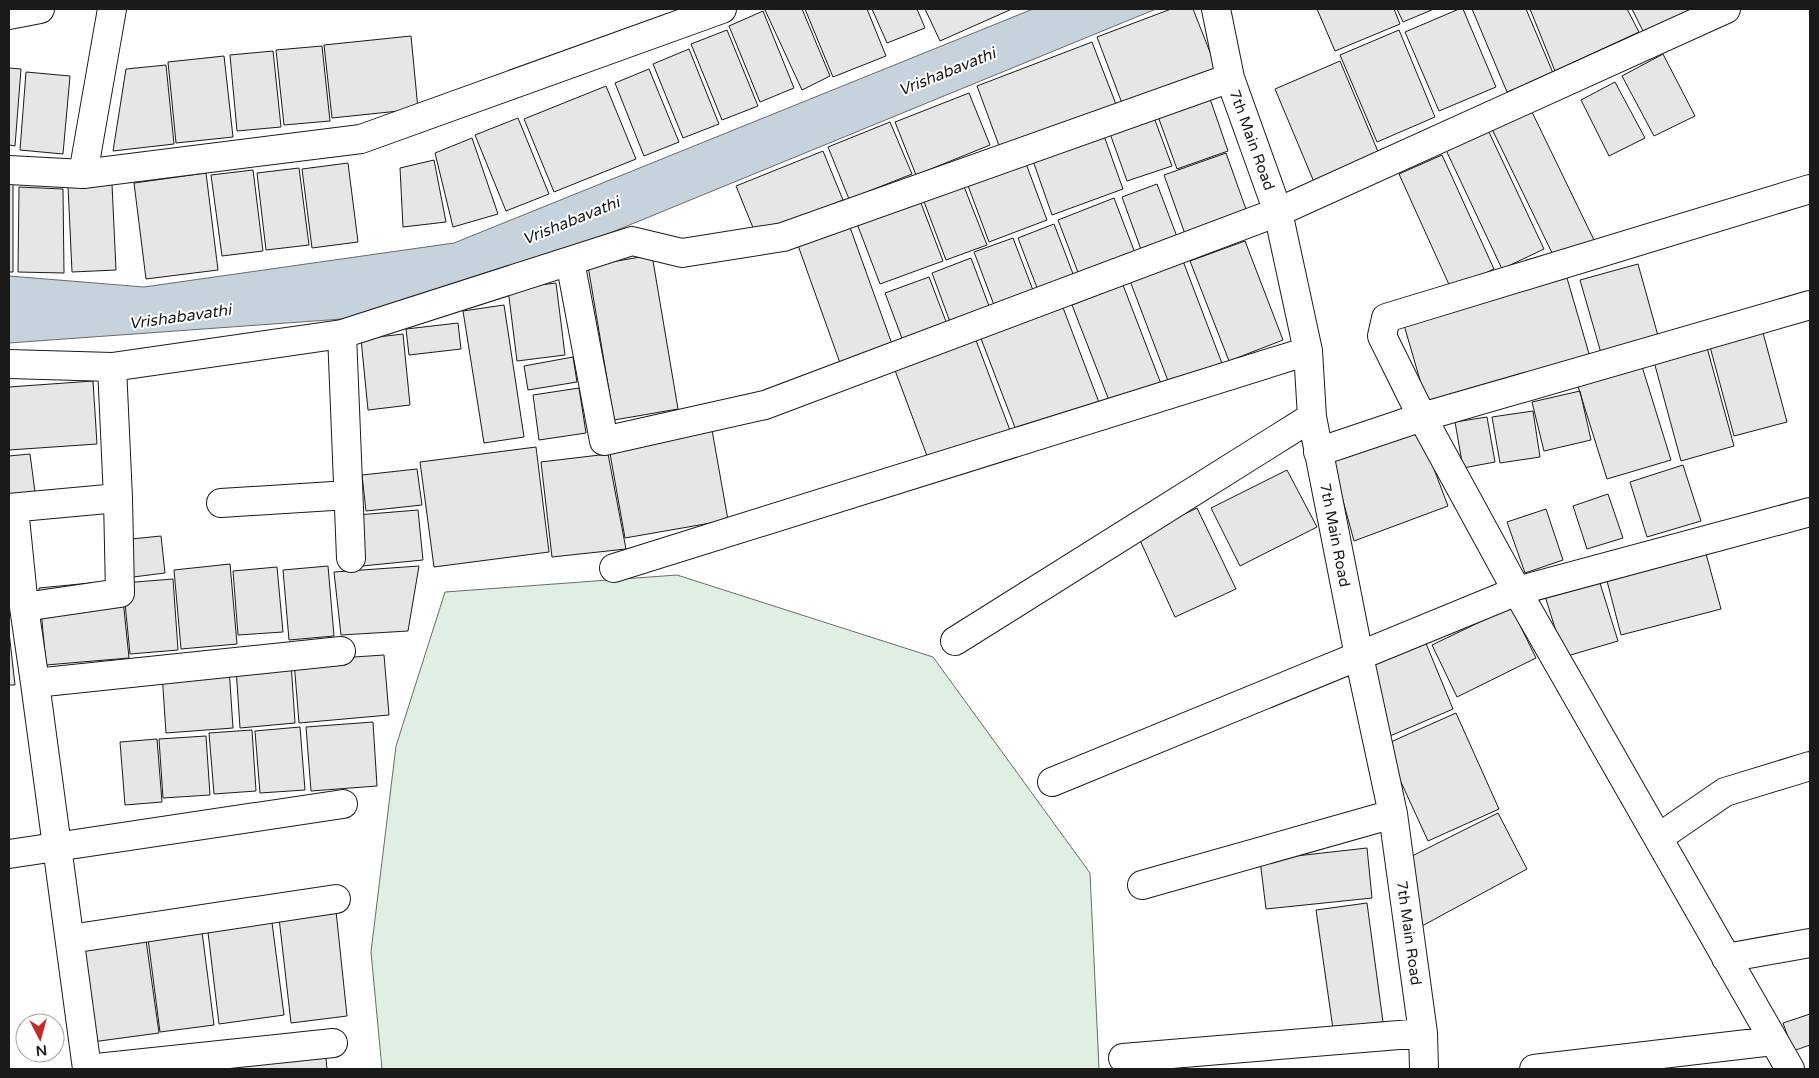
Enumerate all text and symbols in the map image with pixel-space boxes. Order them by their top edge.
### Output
water label: Vrishabavathi [896,43,1000,101]
street label: 7th Main Road [1225,87,1279,193]
water label: Vrishabavathi [520,192,624,250]
water label: Vrishabavathi [128,300,234,334]
street label: 7th Main Road [1316,481,1354,589]
street label: 7th Main Road [1393,879,1425,987]
north arrow [15,1013,65,1063]
text: N [35,1041,48,1059]

